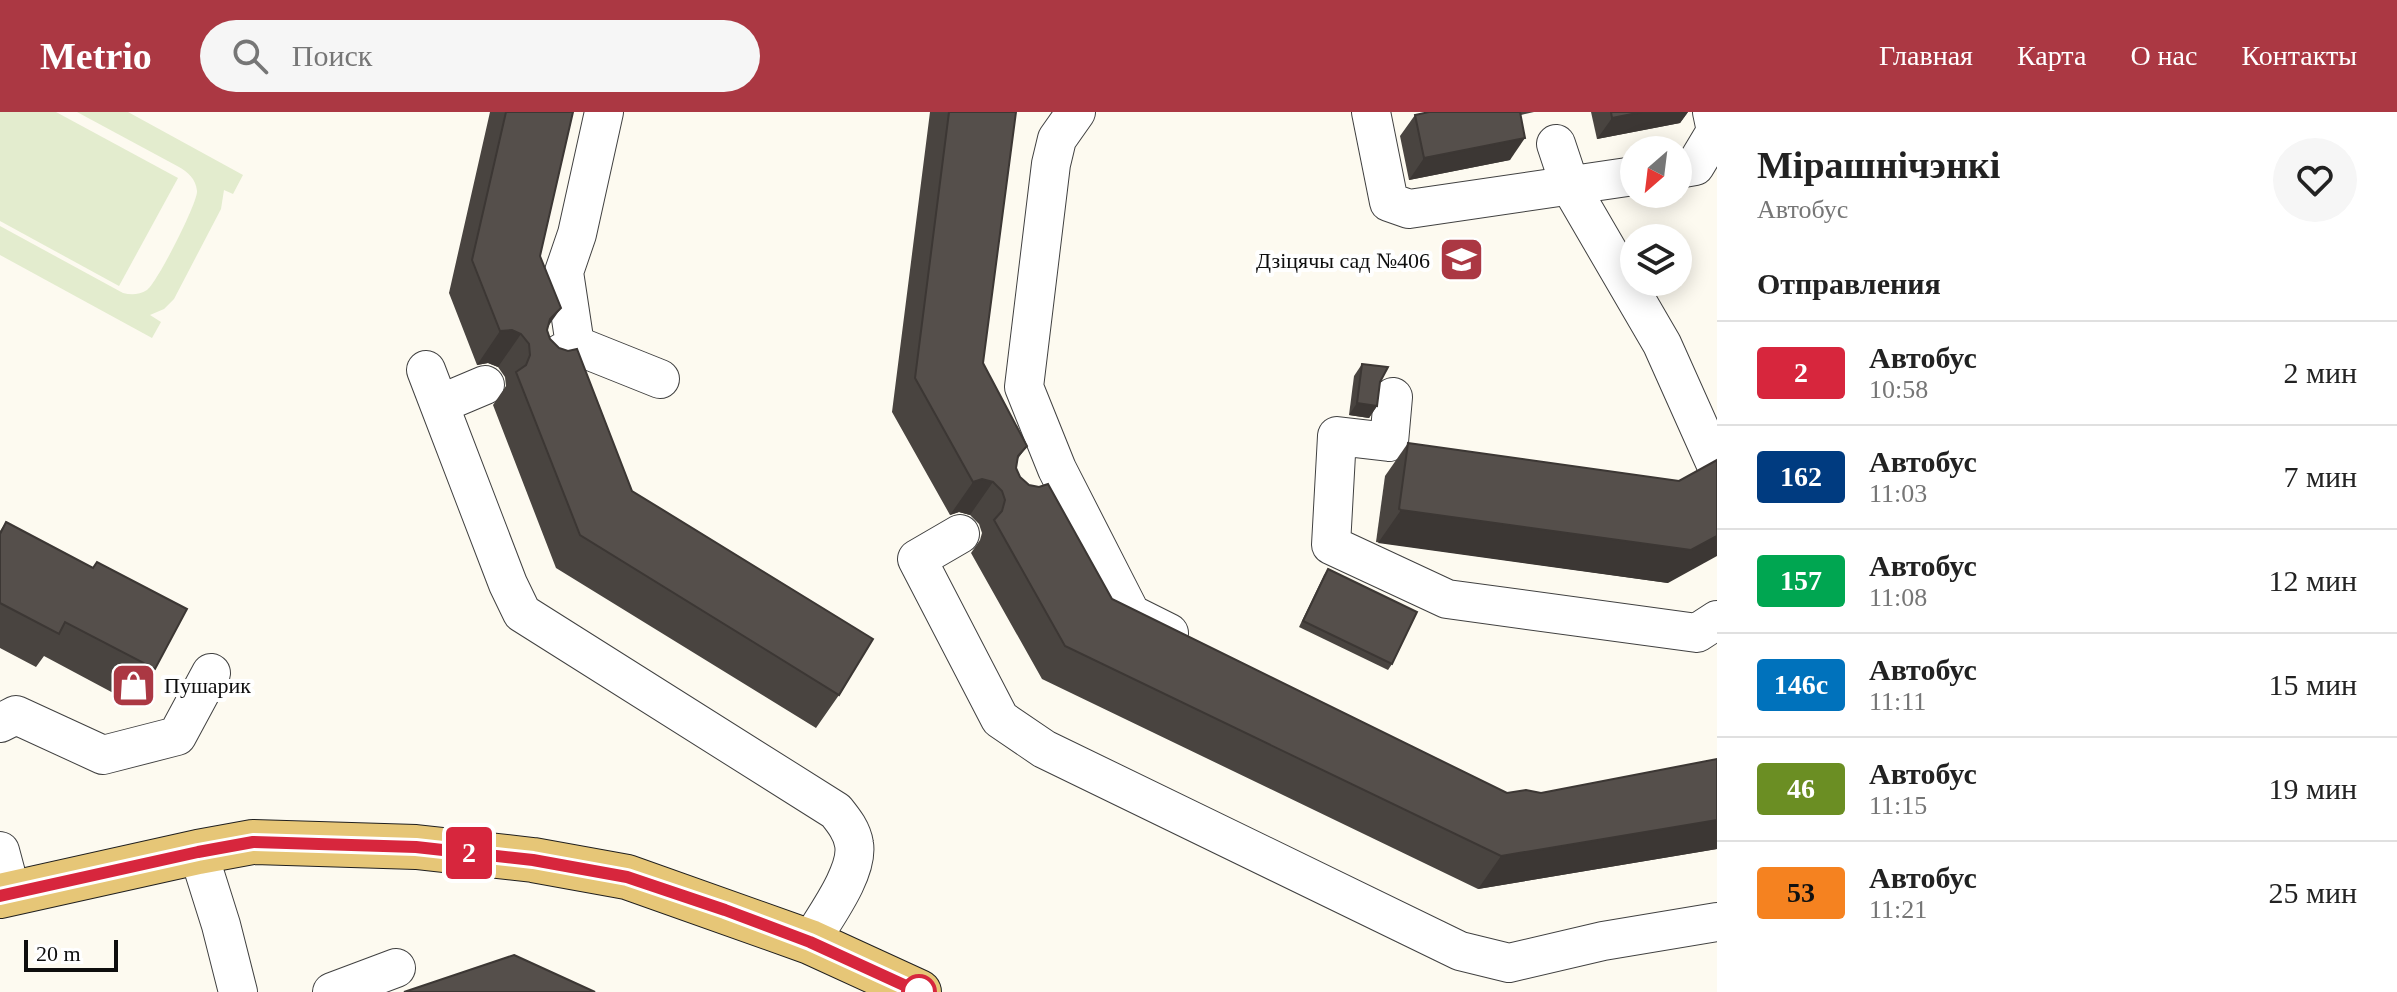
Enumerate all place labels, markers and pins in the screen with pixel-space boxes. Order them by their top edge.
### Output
school or university icon: Дзіцячы сад №406 [1437,236,1485,284]
place label: Дзіцячы сад №406 [1256,248,1430,273]
shop icon: Пушарик [109,661,157,709]
place label: Пушарик [164,673,251,698]
unlabelled marker [902,975,936,992]

